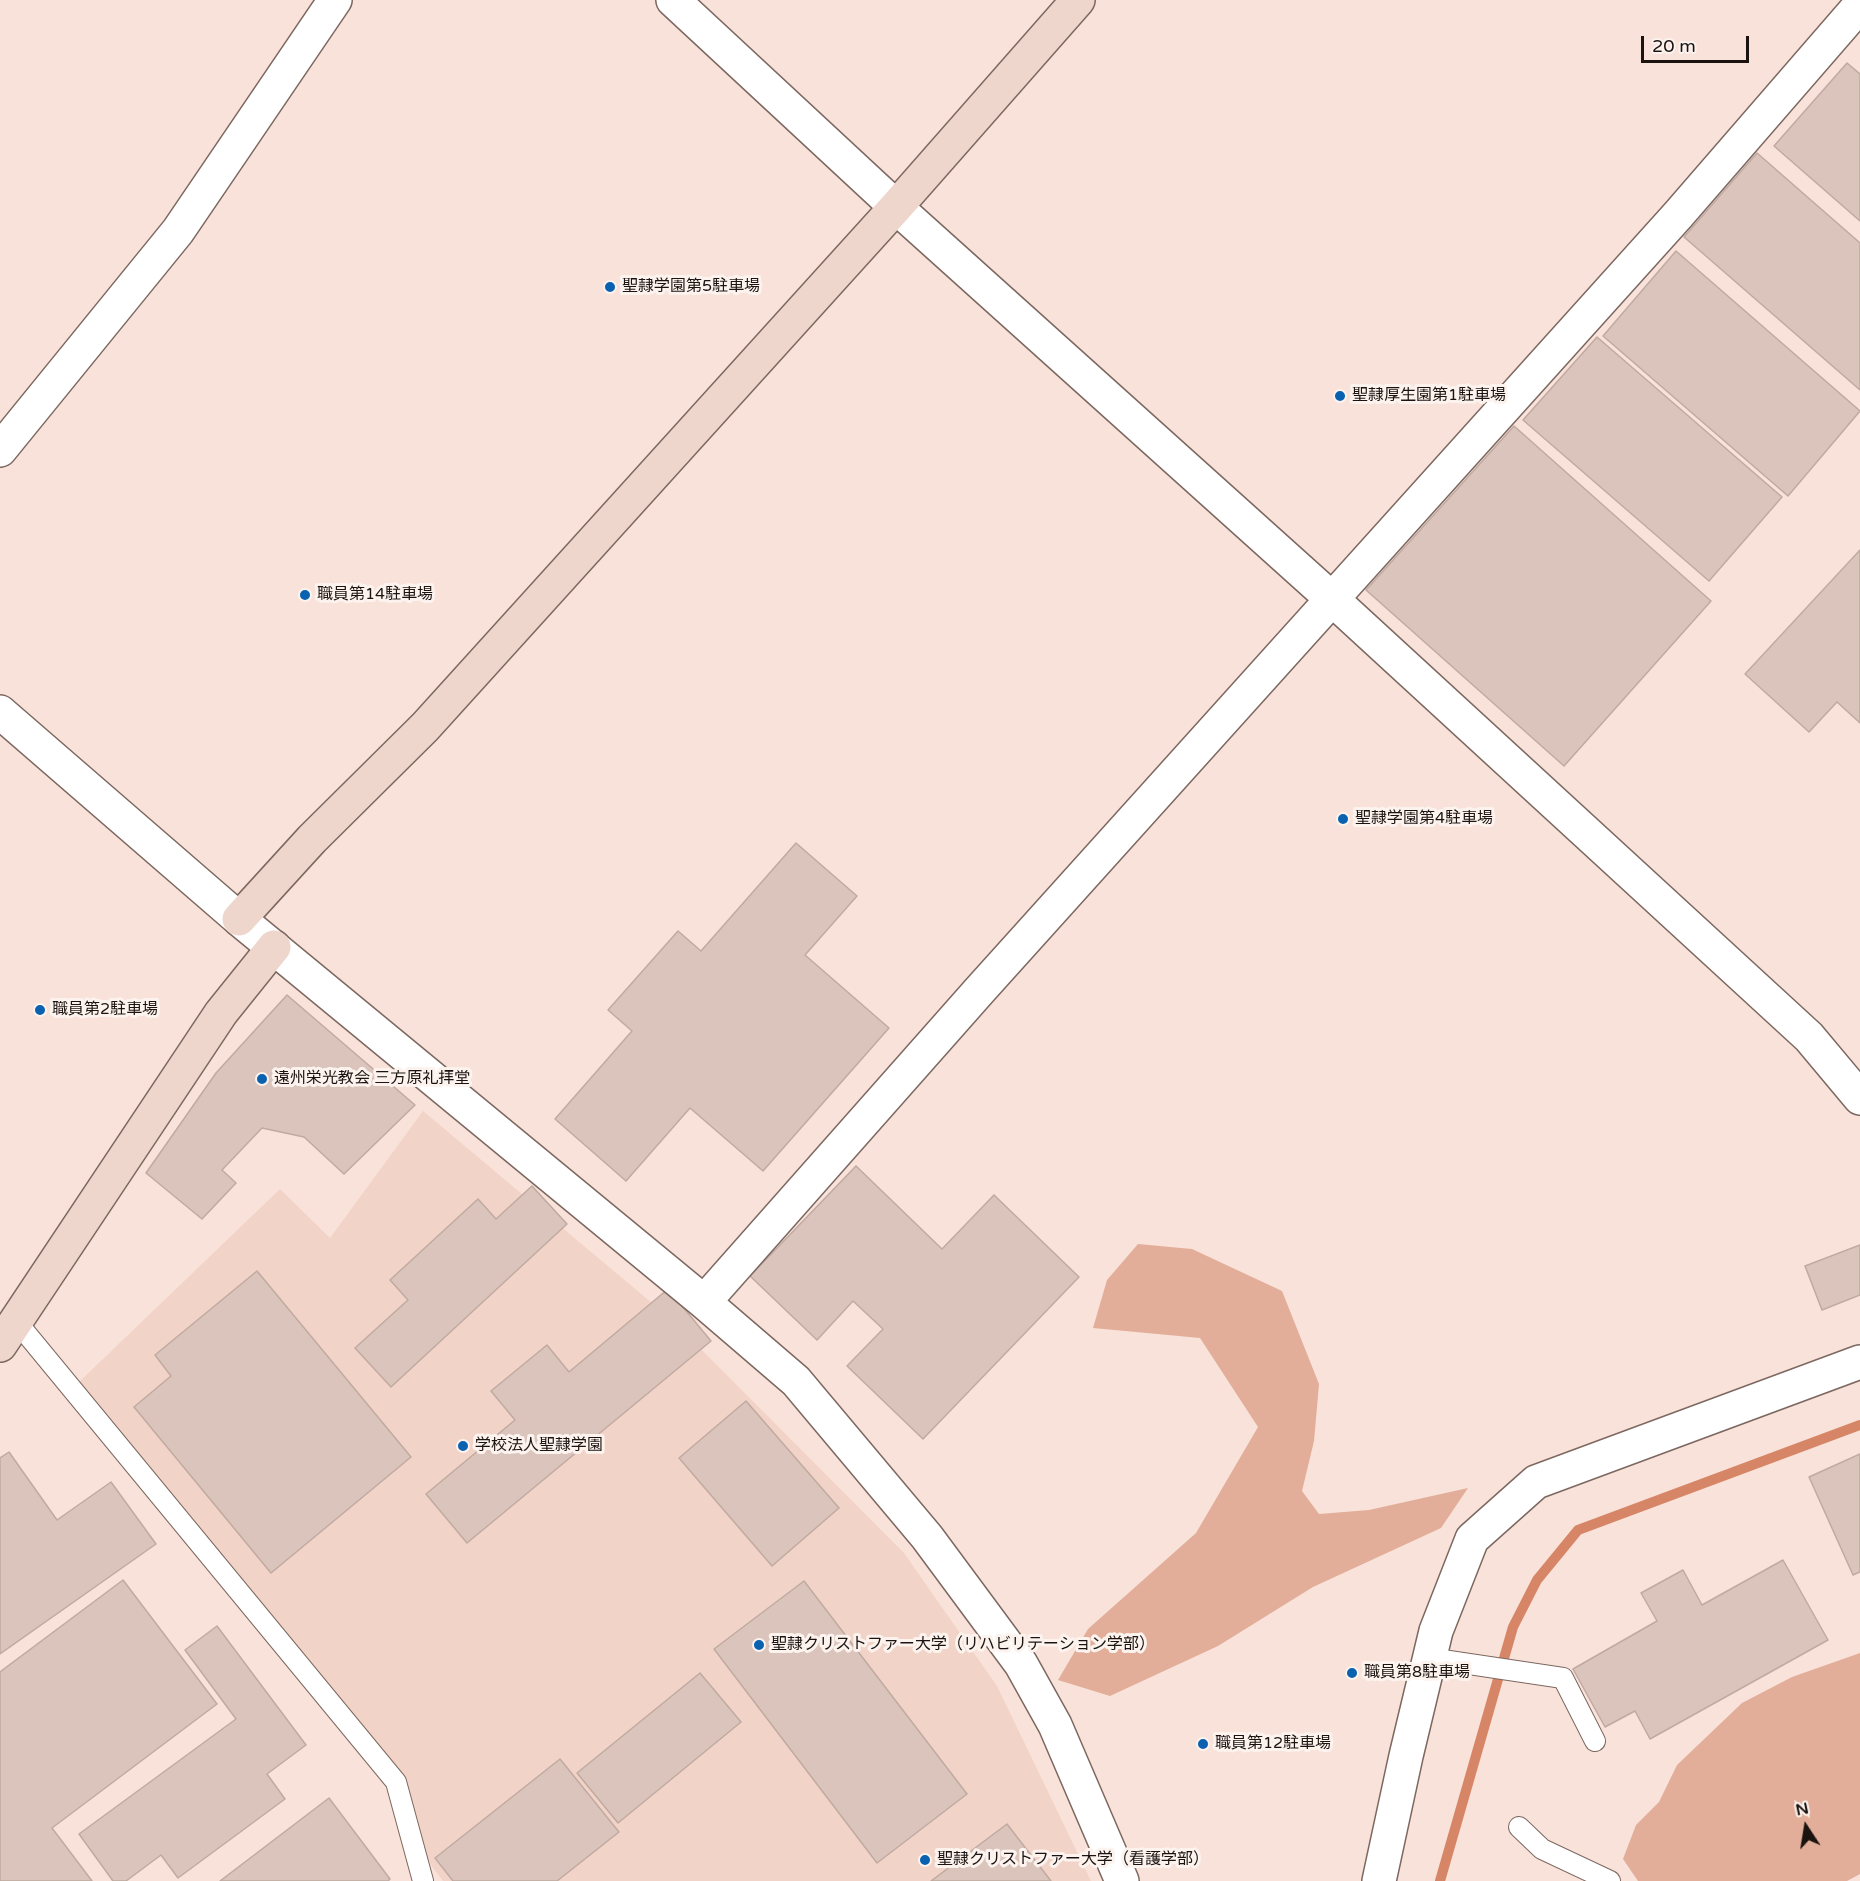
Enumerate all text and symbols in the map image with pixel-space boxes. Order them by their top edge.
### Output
scale bar [1644,24,1752,62]
text: 20 m [1652,35,1696,57]
place label: 聖隷学園第5駐車場 [622,277,760,297]
marker: 聖隷学園第5駐車場 [603,280,617,294]
place label: 聖隷厚生園第1駐車場 [1352,386,1506,406]
marker: 聖隷厚生園第1駐車場 [1333,389,1347,403]
place label: 職員第14駐車場 [317,585,433,605]
marker: 職員第14駐車場 [298,588,312,602]
place label: 聖隷学園第4駐車場 [1355,809,1493,829]
marker: 聖隷学園第4駐車場 [1336,812,1350,826]
place label: 職員第2駐車場 [52,1000,158,1020]
marker: 職員第2駐車場 [33,1003,47,1017]
place label: 遠州栄光教会 三方原礼拝堂 [274,1069,470,1089]
marker: 遠州栄光教会 三方原礼拝堂 [255,1072,269,1086]
place label: 学校法人聖隷学園 [475,1436,603,1456]
marker: 学校法人聖隷学園 [456,1439,470,1453]
place label: 聖隷クリストファー大学（リハビリテーション学部） [771,1635,1155,1655]
marker: 聖隷クリストファー大学（リハビリテーション学部） [752,1638,766,1652]
place label: 職員第8駐車場 [1364,1663,1470,1683]
marker: 職員第8駐車場 [1345,1666,1359,1680]
place label: 職員第12駐車場 [1215,1734,1331,1754]
marker: 職員第12駐車場 [1196,1737,1210,1751]
north arrow [1776,1797,1836,1857]
text: N [1794,1798,1811,1821]
place label: 聖隷クリストファー大学（看護学部） [937,1850,1209,1870]
marker: 聖隷クリストファー大学（看護学部） [918,1853,932,1867]

